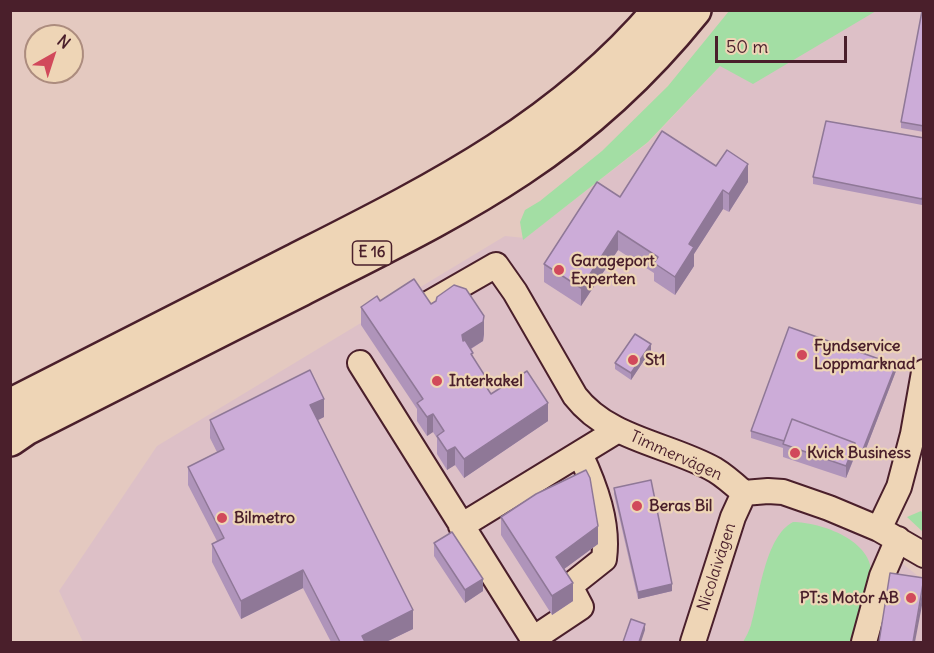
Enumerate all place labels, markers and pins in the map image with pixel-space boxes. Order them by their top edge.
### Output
place label: Garageport Experten [571,251,655,289]
marker: Garageport Experten [552,263,566,277]
place label: Fyndservice Loppmarknad [814,336,915,374]
marker: Fyndservice Loppmarknad [795,348,809,362]
place label: St1 [645,350,665,370]
marker: St1 [626,353,640,367]
place label: Interkakel [449,371,523,391]
marker: Interkakel [430,374,444,388]
place label: Kvick Business [807,443,911,463]
marker: Kvick Business [788,446,802,460]
place label: Beras Bil [649,496,712,516]
marker: Beras Bil [630,499,644,513]
place label: Bilmetro [234,508,295,528]
marker: Bilmetro [215,511,229,525]
place label: PT:s Motor AB [800,588,899,608]
marker: PT:s Motor AB [904,591,918,605]

